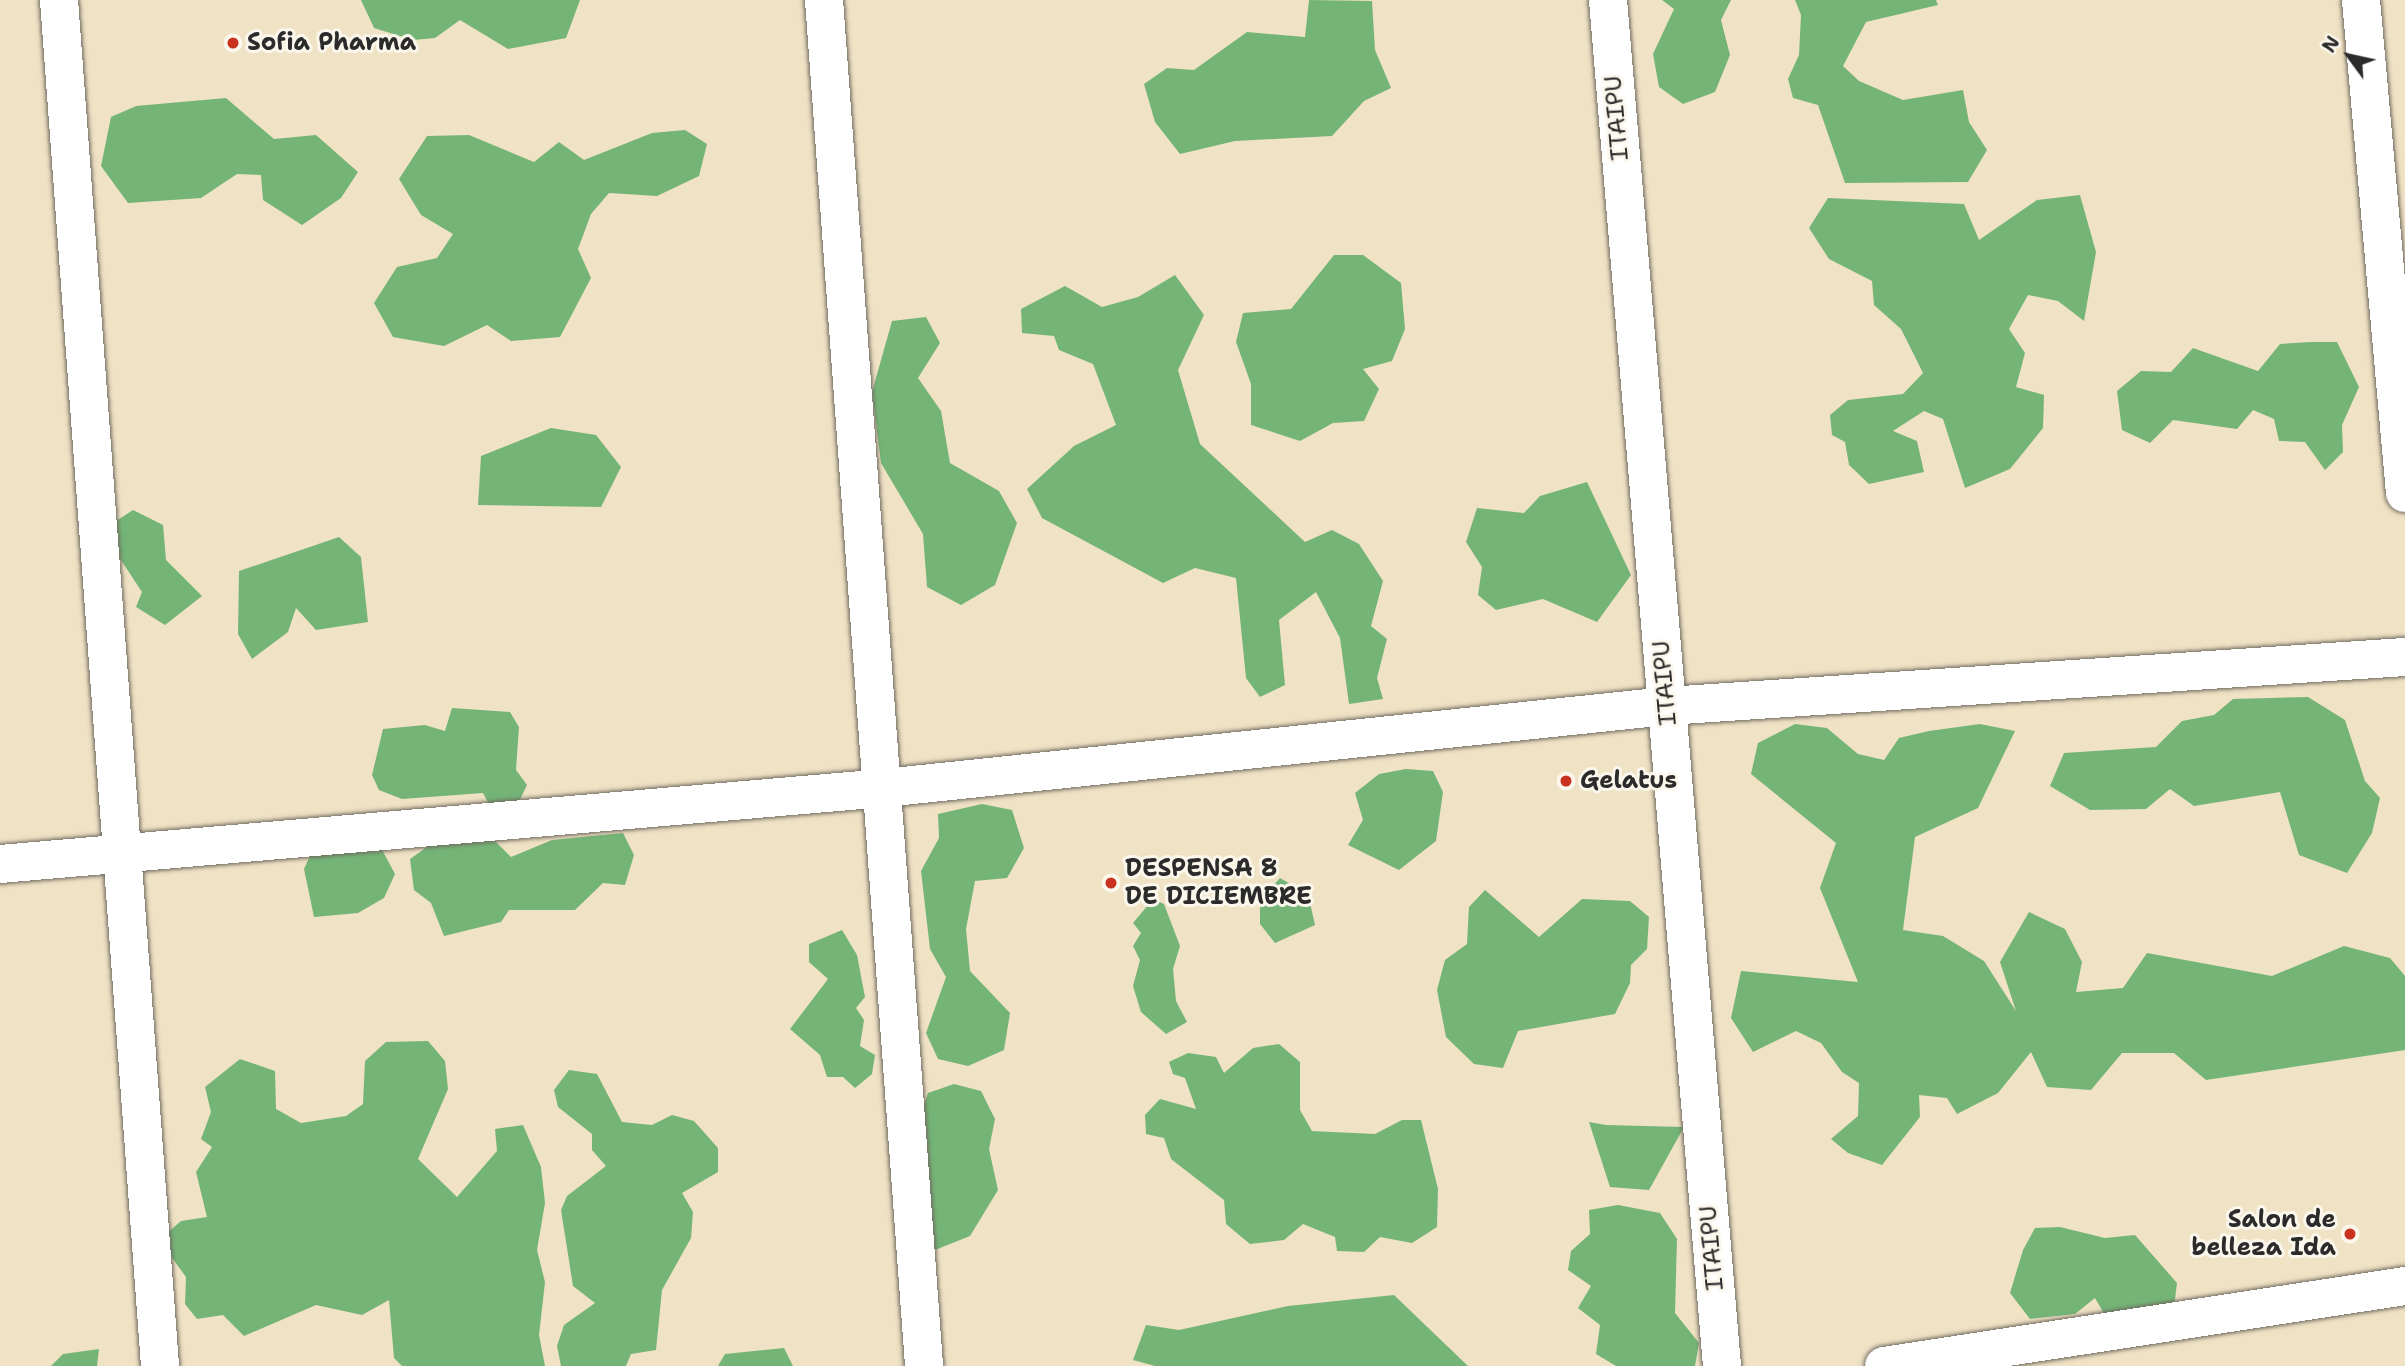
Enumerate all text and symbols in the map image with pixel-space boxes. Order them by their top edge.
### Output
north arrow [2314,21,2384,91]
place label: Sofia Pharma [247,29,416,57]
text: N [2316,31,2346,57]
marker: Sofia Pharma [225,35,241,51]
street label: ITAIPU [1599,74,1635,162]
street label: ITAIPU [1647,639,1683,727]
place label: Gelatus [1580,767,1677,795]
marker: Gelatus [1558,773,1574,789]
place label: DESPENSA 8 DE DICIEMBRE [1125,855,1312,911]
marker: DESPENSA 8 DE DICIEMBRE [1103,875,1119,891]
street label: ITAIPU [1694,1204,1730,1292]
place label: Salon de belleza Ida [2191,1206,2336,1262]
marker: Salon de belleza Ida [2342,1226,2358,1242]

